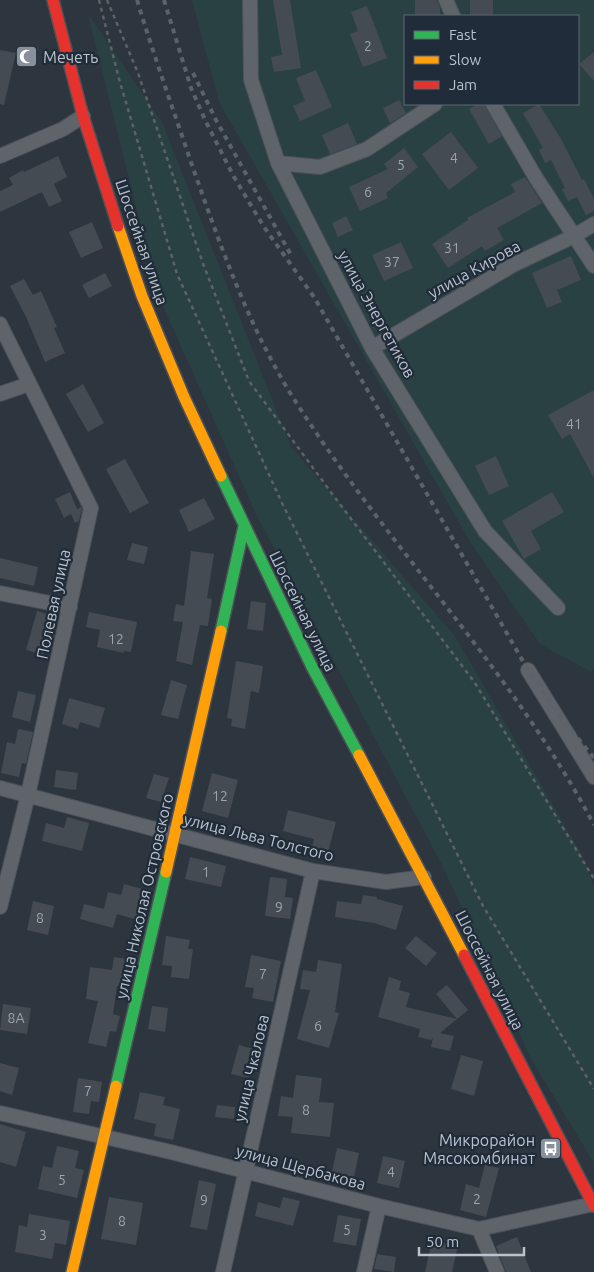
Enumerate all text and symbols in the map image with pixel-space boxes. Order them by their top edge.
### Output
legend [404,15,579,105]
text: Fast [449,26,477,43]
house number: 2 [364,38,372,54]
mosque icon: Мечеть [15,45,39,69]
place label: Мечеть [43,48,98,66]
text: Slow [449,51,482,68]
text: Jam [449,76,477,93]
house number: 4 [450,150,458,166]
house number: 5 [397,157,405,173]
street label: Шоссейная улица [112,177,172,307]
house number: 6 [364,184,372,200]
street label: улица Кирова [425,236,523,302]
house number: 31 [444,240,460,256]
street label: улица Энергетиков [335,247,419,381]
house number: 37 [384,254,400,270]
house number: 41 [566,416,582,432]
street label: Полевая улица [33,547,73,661]
street label: Шоссейная улица [266,548,340,674]
house number: 12 [108,631,124,647]
house number: 12 [212,788,228,804]
street label: улица Николая Островского [112,791,176,1001]
street label: улица Льва Толстого [182,810,336,864]
house number: 1 [202,864,210,880]
house number: 9 [275,899,283,915]
street label: Шоссейная улица [452,907,528,1033]
house number: 8 [36,910,44,926]
house number: 7 [259,966,267,982]
house number: 8А [8,1010,25,1026]
street label: улица Чкалова [230,1013,272,1123]
house number: 6 [314,1018,322,1034]
house number: 7 [84,1083,92,1099]
house number: 8 [302,1102,310,1118]
place label: Микрорайон Мясокомбинат [423,1131,535,1167]
bus stop icon: Микрорайон Мясокомбинат [539,1137,563,1161]
street label: улица Щербакова [234,1141,368,1193]
house number: 4 [387,1164,395,1180]
house number: 5 [58,1172,66,1188]
house number: 2 [473,1191,481,1207]
house number: 9 [200,1192,208,1208]
house number: 8 [118,1213,126,1229]
house number: 5 [343,1222,351,1238]
scale bar [419,1224,524,1256]
house number: 3 [39,1227,47,1243]
text: 50 m [426,1233,459,1250]

